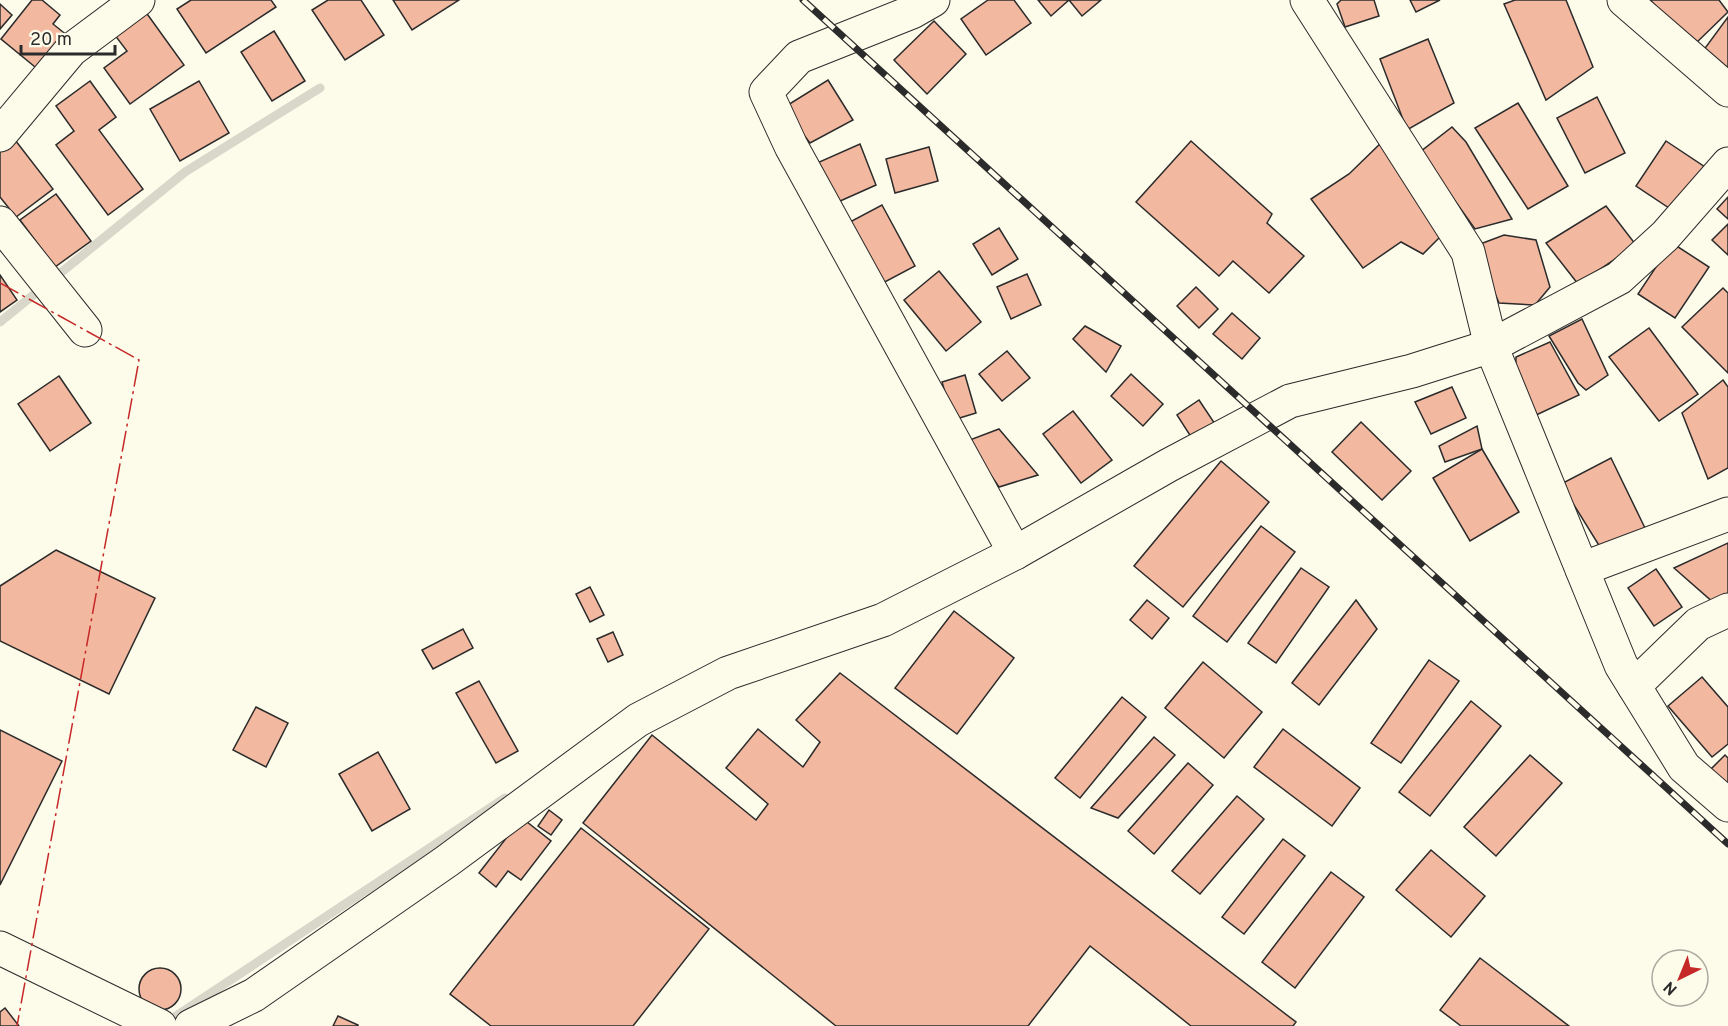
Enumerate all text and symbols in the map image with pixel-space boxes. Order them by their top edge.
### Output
scale bar [21,18,116,56]
text: 20 m [30,29,72,52]
north arrow [1650,948,1710,1008]
text: N [1660,976,1682,999]

